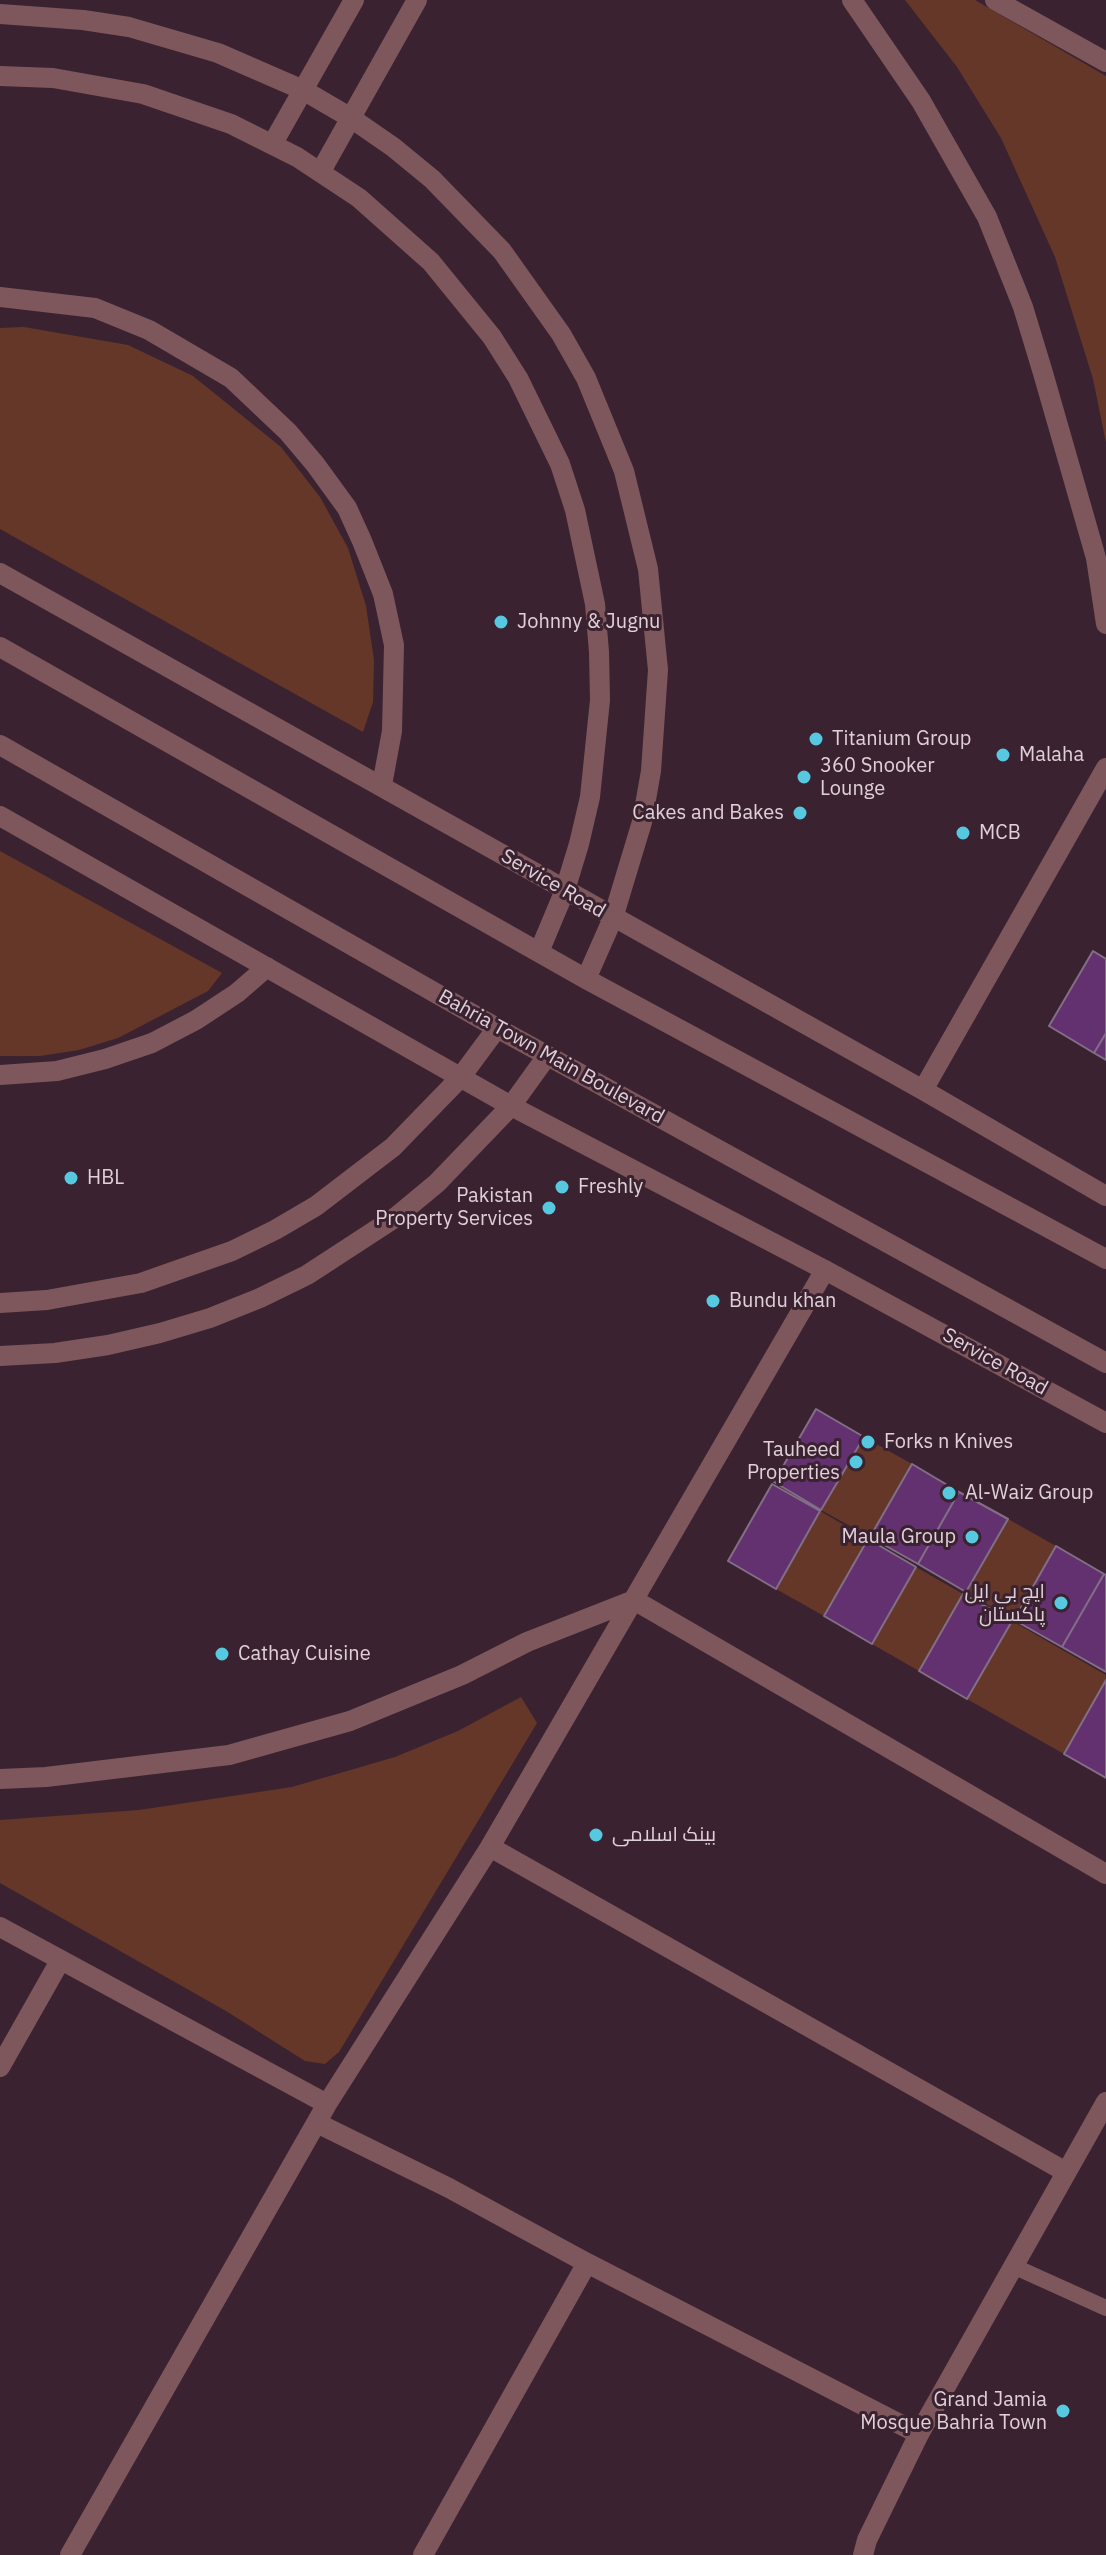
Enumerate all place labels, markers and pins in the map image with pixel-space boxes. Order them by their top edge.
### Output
place label: Johnny & Jugnu [517,610,660,634]
marker: Johnny & Jugnu [492,613,510,631]
place label: Titanium Group [832,727,971,751]
marker: Titanium Group [807,730,825,748]
place label: Malaha [1019,743,1084,767]
marker: Malaha [994,746,1012,764]
place label: 360 Snooker Lounge [820,754,935,801]
marker: 360 Snooker Lounge [795,768,813,786]
place label: Cakes and Bakes [632,801,784,825]
marker: Cakes and Bakes [791,804,809,822]
place label: MCB [979,821,1021,845]
marker: MCB [954,824,972,842]
place label: HBL [87,1166,124,1190]
marker: HBL [62,1169,80,1187]
place label: Freshly [578,1175,643,1199]
marker: Freshly [553,1178,571,1196]
place label: Pakistan Property Services [375,1184,533,1231]
marker: Pakistan Property Services [540,1199,558,1217]
place label: Bundu khan [729,1289,836,1313]
marker: Bundu khan [704,1292,722,1310]
place label: Forks n Knives [884,1430,1013,1454]
marker: Forks n Knives [859,1433,877,1451]
place label: Tauheed Properties [747,1438,840,1485]
marker: Tauheed Properties [847,1453,865,1471]
place label: Al-Waiz Group [965,1481,1093,1505]
marker: Al-Waiz Group [940,1484,958,1502]
place label: Maula Group [842,1525,956,1549]
marker: Maula Group [963,1528,981,1546]
place label: ایچ بی ایل پاکستان [965,1580,1045,1627]
marker: ایچ بی ایل پاکستان [1052,1594,1070,1612]
place label: Cathay Cuisine [238,1642,371,1666]
marker: Cathay Cuisine [213,1645,231,1663]
place label: بینک اسلامی [612,1823,716,1847]
marker: بینک اسلامی [587,1826,605,1844]
place label: Grand Jamia Mosque Bahria Town [860,2388,1047,2435]
marker: Grand Jamia Mosque Bahria Town [1054,2402,1072,2420]

